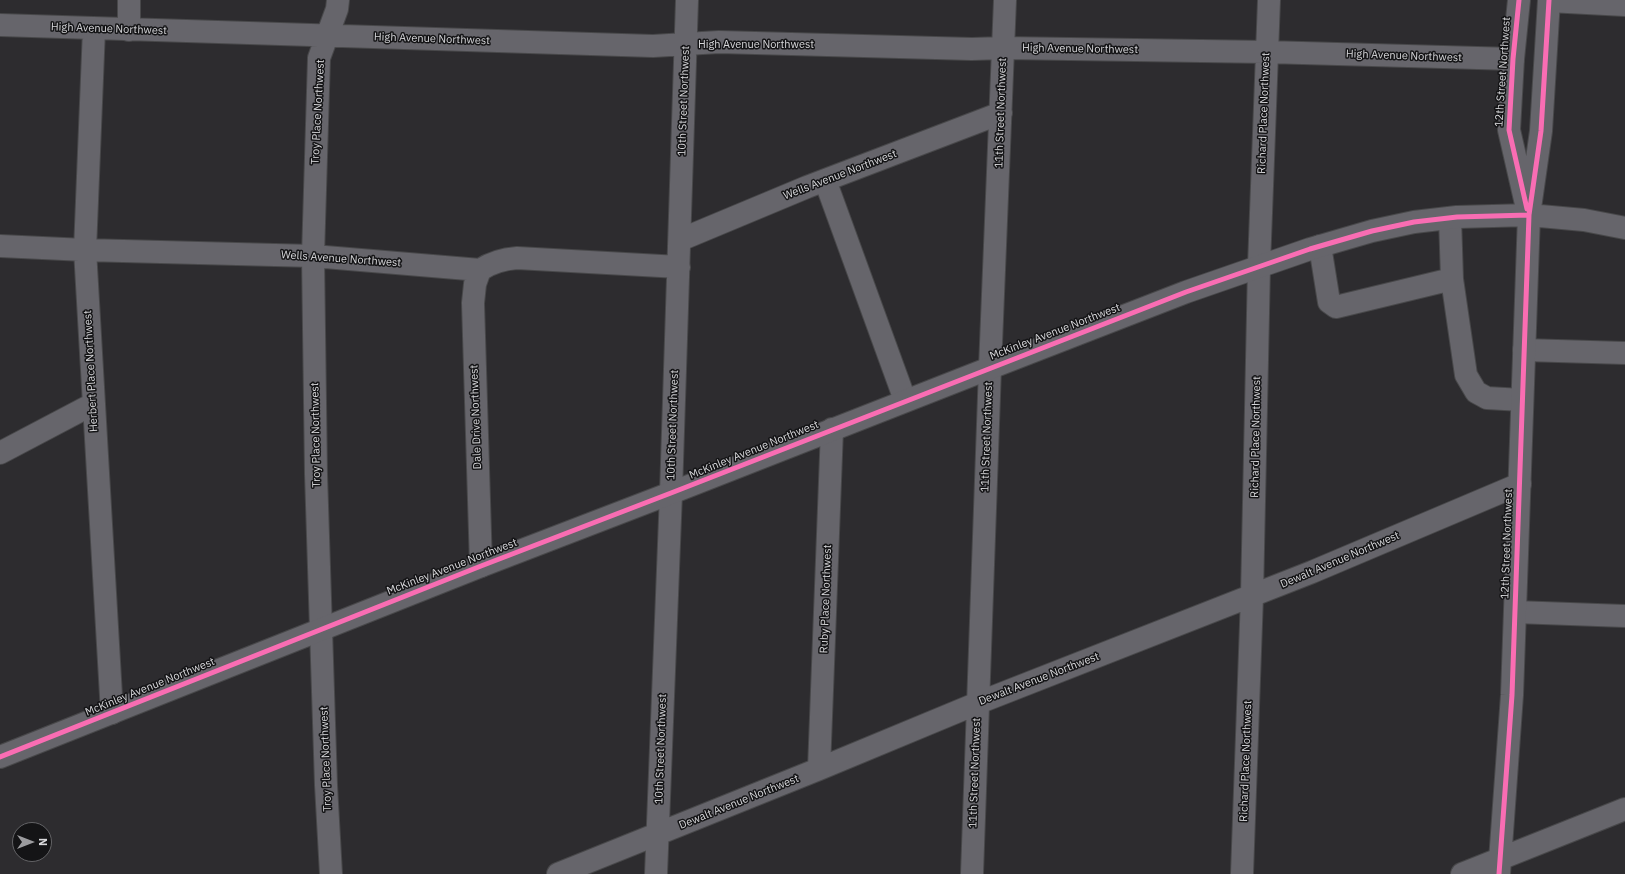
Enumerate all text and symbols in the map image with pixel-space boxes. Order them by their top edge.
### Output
street label: 12th Street Northwest [1493,17,1513,127]
street label: High Avenue Northwest [51,20,167,38]
street label: High Avenue Northwest [374,30,490,48]
street label: High Avenue Northwest [698,38,814,52]
street label: High Avenue Northwest [1022,41,1138,57]
street label: 10th Street Northwest [675,46,693,156]
street label: High Avenue Northwest [1346,47,1462,65]
street label: Richard Place Northwest [1255,52,1273,174]
street label: 11th Street Northwest [992,58,1010,168]
street label: Troy Place Northwest [309,59,327,165]
street label: Wells Avenue Northwest [781,147,899,203]
street label: Wells Avenue Northwest [280,248,402,270]
street label: McKinley Avenue Northwest [988,301,1122,363]
street label: Herbert Place Northwest [81,310,101,432]
street label: Dale Drive Northwest [468,364,484,470]
street label: 10th Street Northwest [664,370,682,480]
street label: Richard Place Northwest [1248,376,1264,498]
street label: Troy Place Northwest [308,382,324,488]
street label: 11th Street Northwest [978,382,996,492]
street label: McKinley Avenue Northwest [687,418,821,482]
street label: 12th Street Northwest [1498,489,1516,599]
street label: Dewalt Avenue Northwest [1279,529,1401,591]
street label: McKinley Avenue Northwest [385,536,519,598]
street label: Ruby Place Northwest [818,544,834,654]
street label: Dewalt Avenue Northwest [977,650,1101,708]
street label: McKinley Avenue Northwest [83,655,217,719]
street label: 10th Street Northwest [652,694,670,804]
street label: Richard Place Northwest [1237,700,1255,822]
street label: Troy Place Northwest [318,706,334,812]
street label: 11th Street Northwest [966,718,984,828]
street label: Dewalt Avenue Northwest [677,772,801,832]
north arrow [12,822,52,862]
text: N [36,838,50,846]

